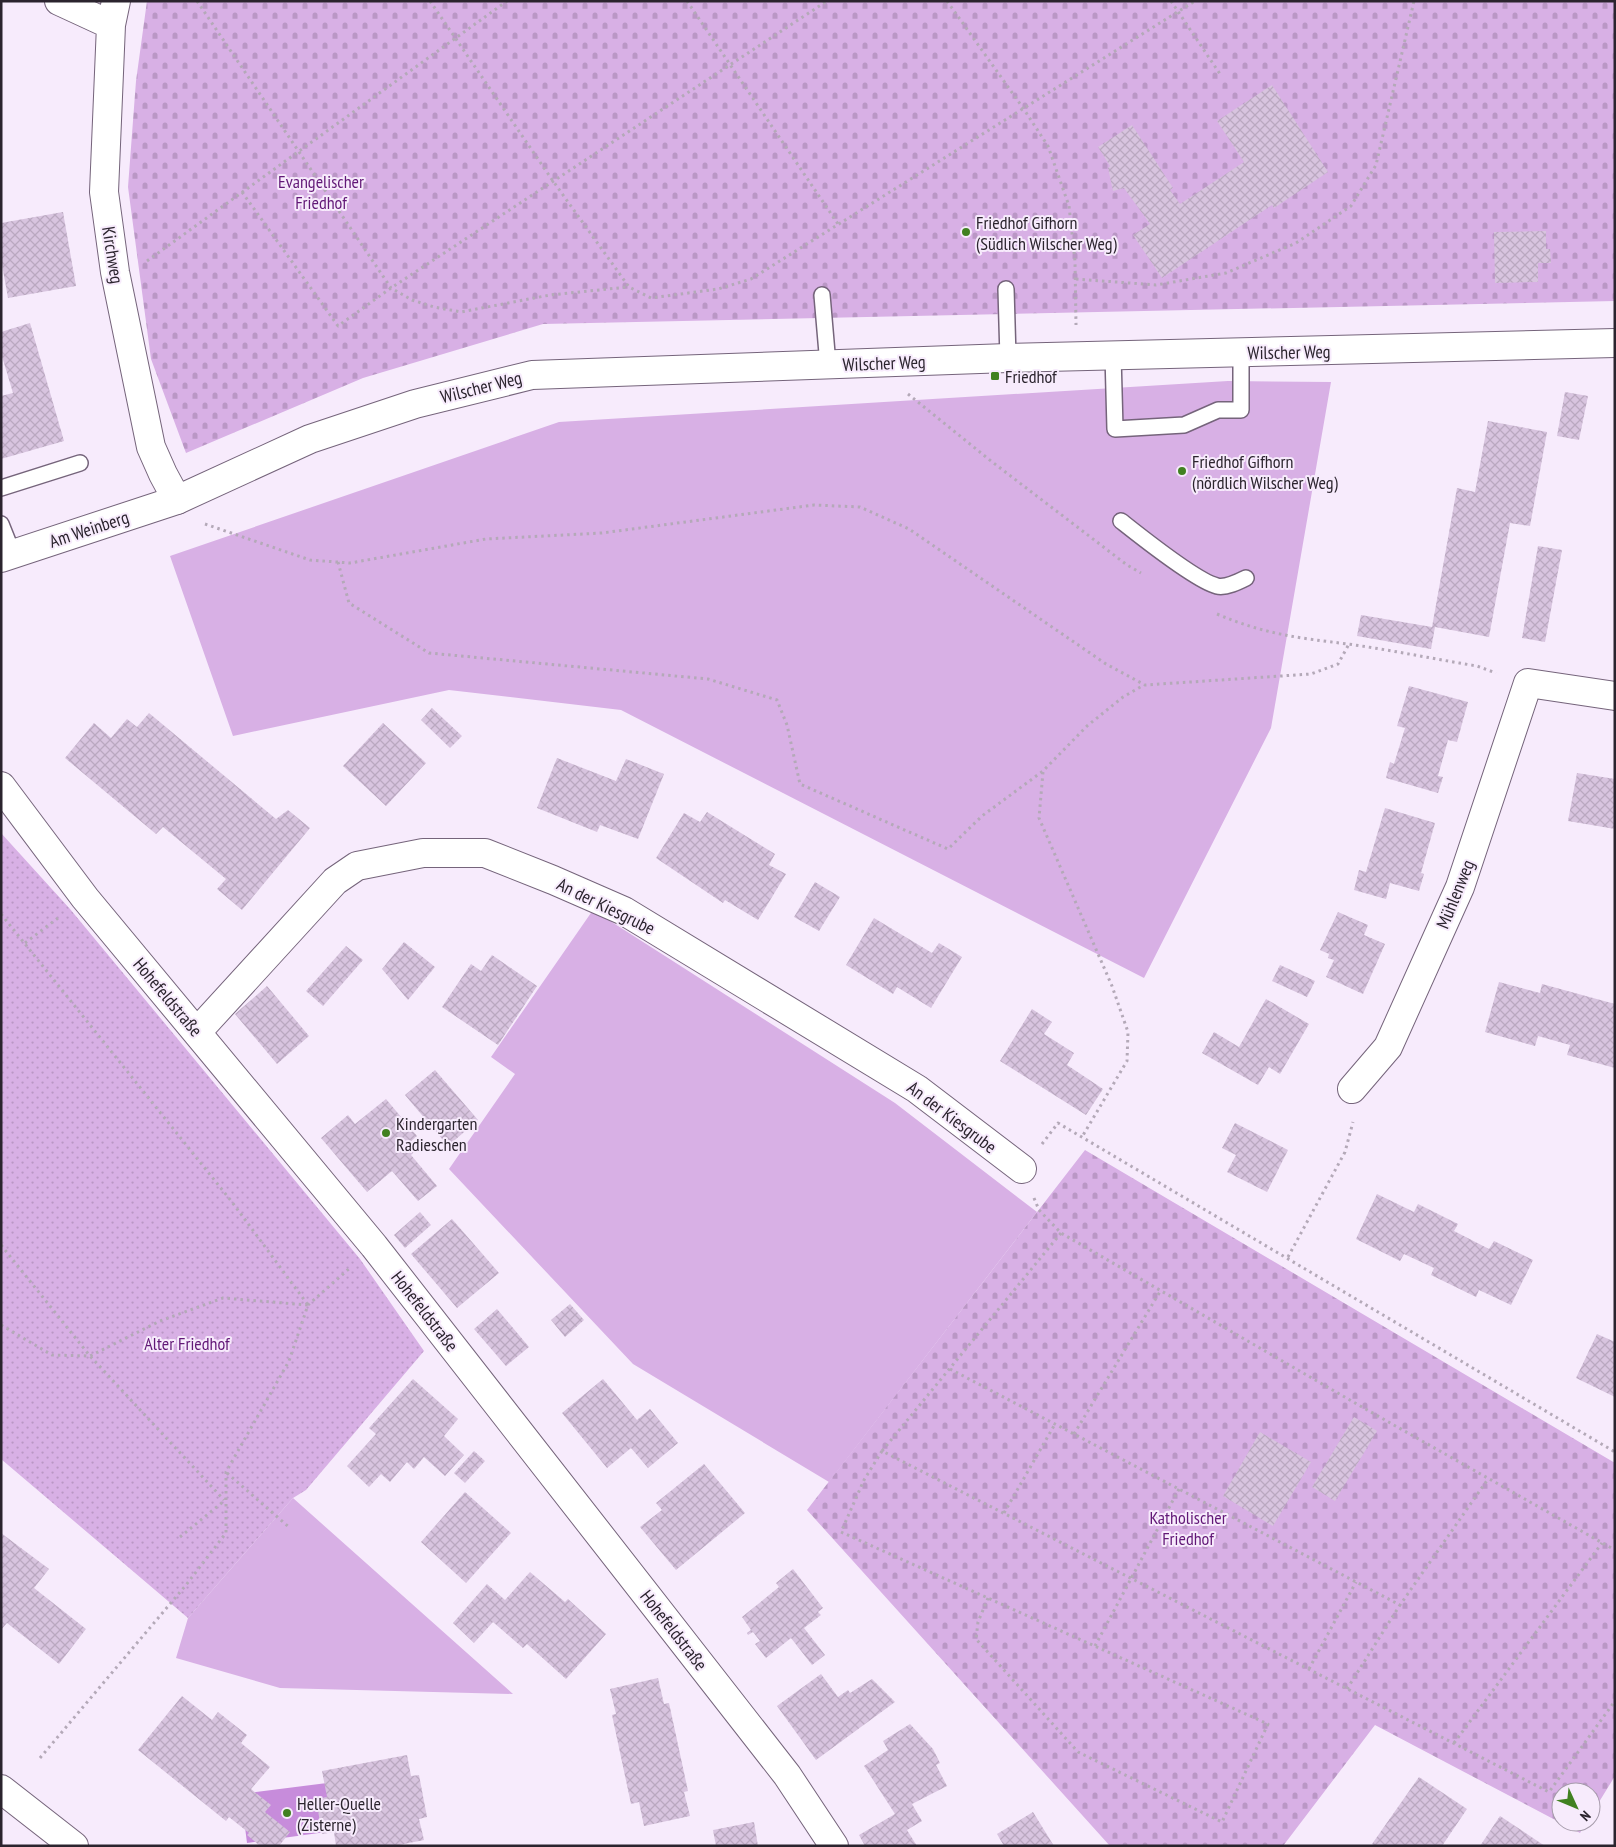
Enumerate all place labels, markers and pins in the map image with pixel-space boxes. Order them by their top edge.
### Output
place label: Friedhof Gifhorn (Südlich Wilscher Weg) [976,211,1117,255]
marker: Friedhof Gifhorn (Südlich Wilscher Weg) [960,226,972,238]
place label: Friedhof [1005,365,1058,388]
marker: Friedhof [989,370,1001,382]
place label: Friedhof Gifhorn (nördlich Wilscher Weg) [1192,450,1339,494]
marker: Friedhof Gifhorn (nördlich Wilscher Weg) [1176,465,1188,477]
place label: Kindergarten Radieschen [396,1112,477,1156]
marker: Kindergarten Radieschen [380,1127,392,1139]
place label: Heller-Quelle (Zisterne) [297,1792,381,1836]
marker: Heller-Quelle (Zisterne) [281,1807,293,1819]

